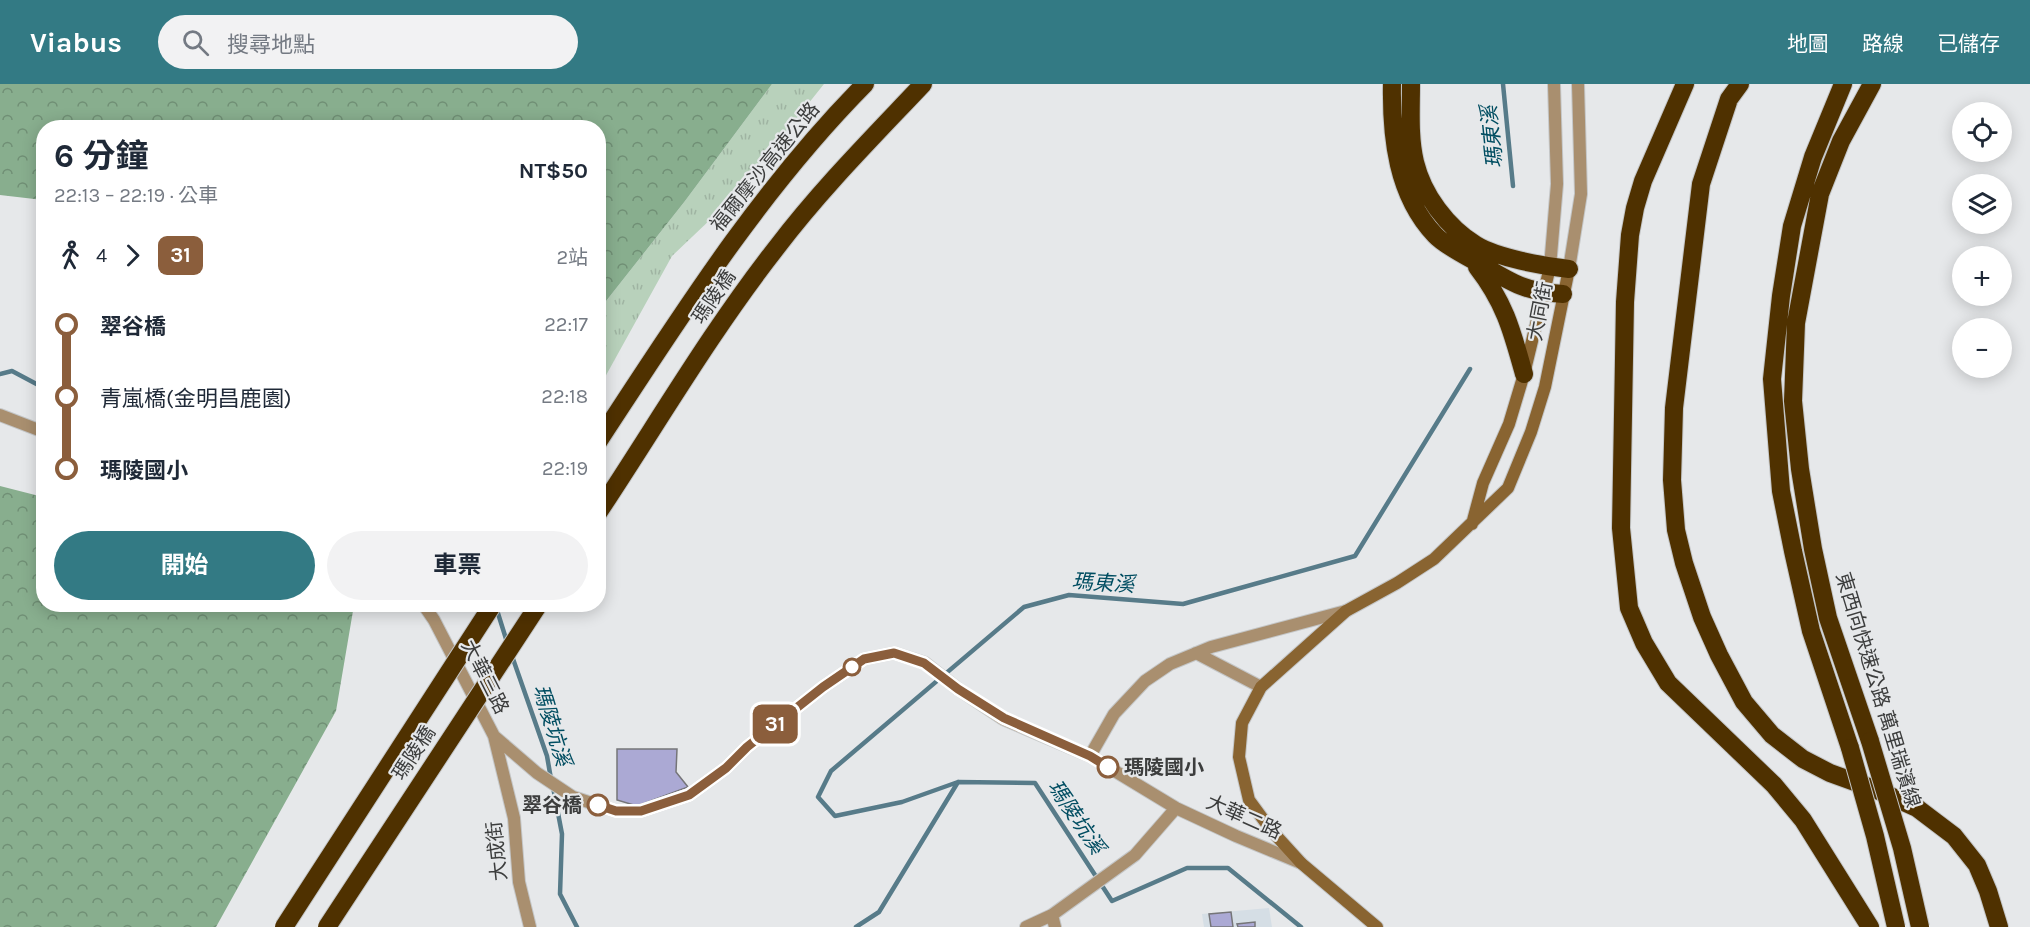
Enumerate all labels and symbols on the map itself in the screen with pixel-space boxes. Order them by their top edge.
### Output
street label: 福爾摩沙高速公路 [706,98,824,236]
water label: 瑪東溪 [1476,101,1507,170]
street label: 瑪陵橋 [688,266,740,328]
street label: 大同街 [1523,279,1557,343]
water label: 瑪東溪 [1071,569,1138,597]
street label: 東西向快速公路 萬里瑞濱線 [1831,570,1925,810]
street label: 大華三路 [457,636,513,718]
unlabelled marker [843,658,861,676]
water label: 瑪陵坑溪 [528,681,577,772]
line badge: 31 [748,704,802,744]
street label: 瑪陵橋 [388,722,440,784]
marker: 瑪陵國小 [1097,756,1119,778]
place label: 瑪陵國小 [1124,756,1204,779]
water label: 瑪陵坑溪 [1043,775,1111,861]
street label: 大華二路 [1203,790,1285,844]
place label: 翠谷橋 [522,794,582,817]
marker: 翠谷橋 [587,794,609,816]
street label: 大成街 [482,820,512,882]

